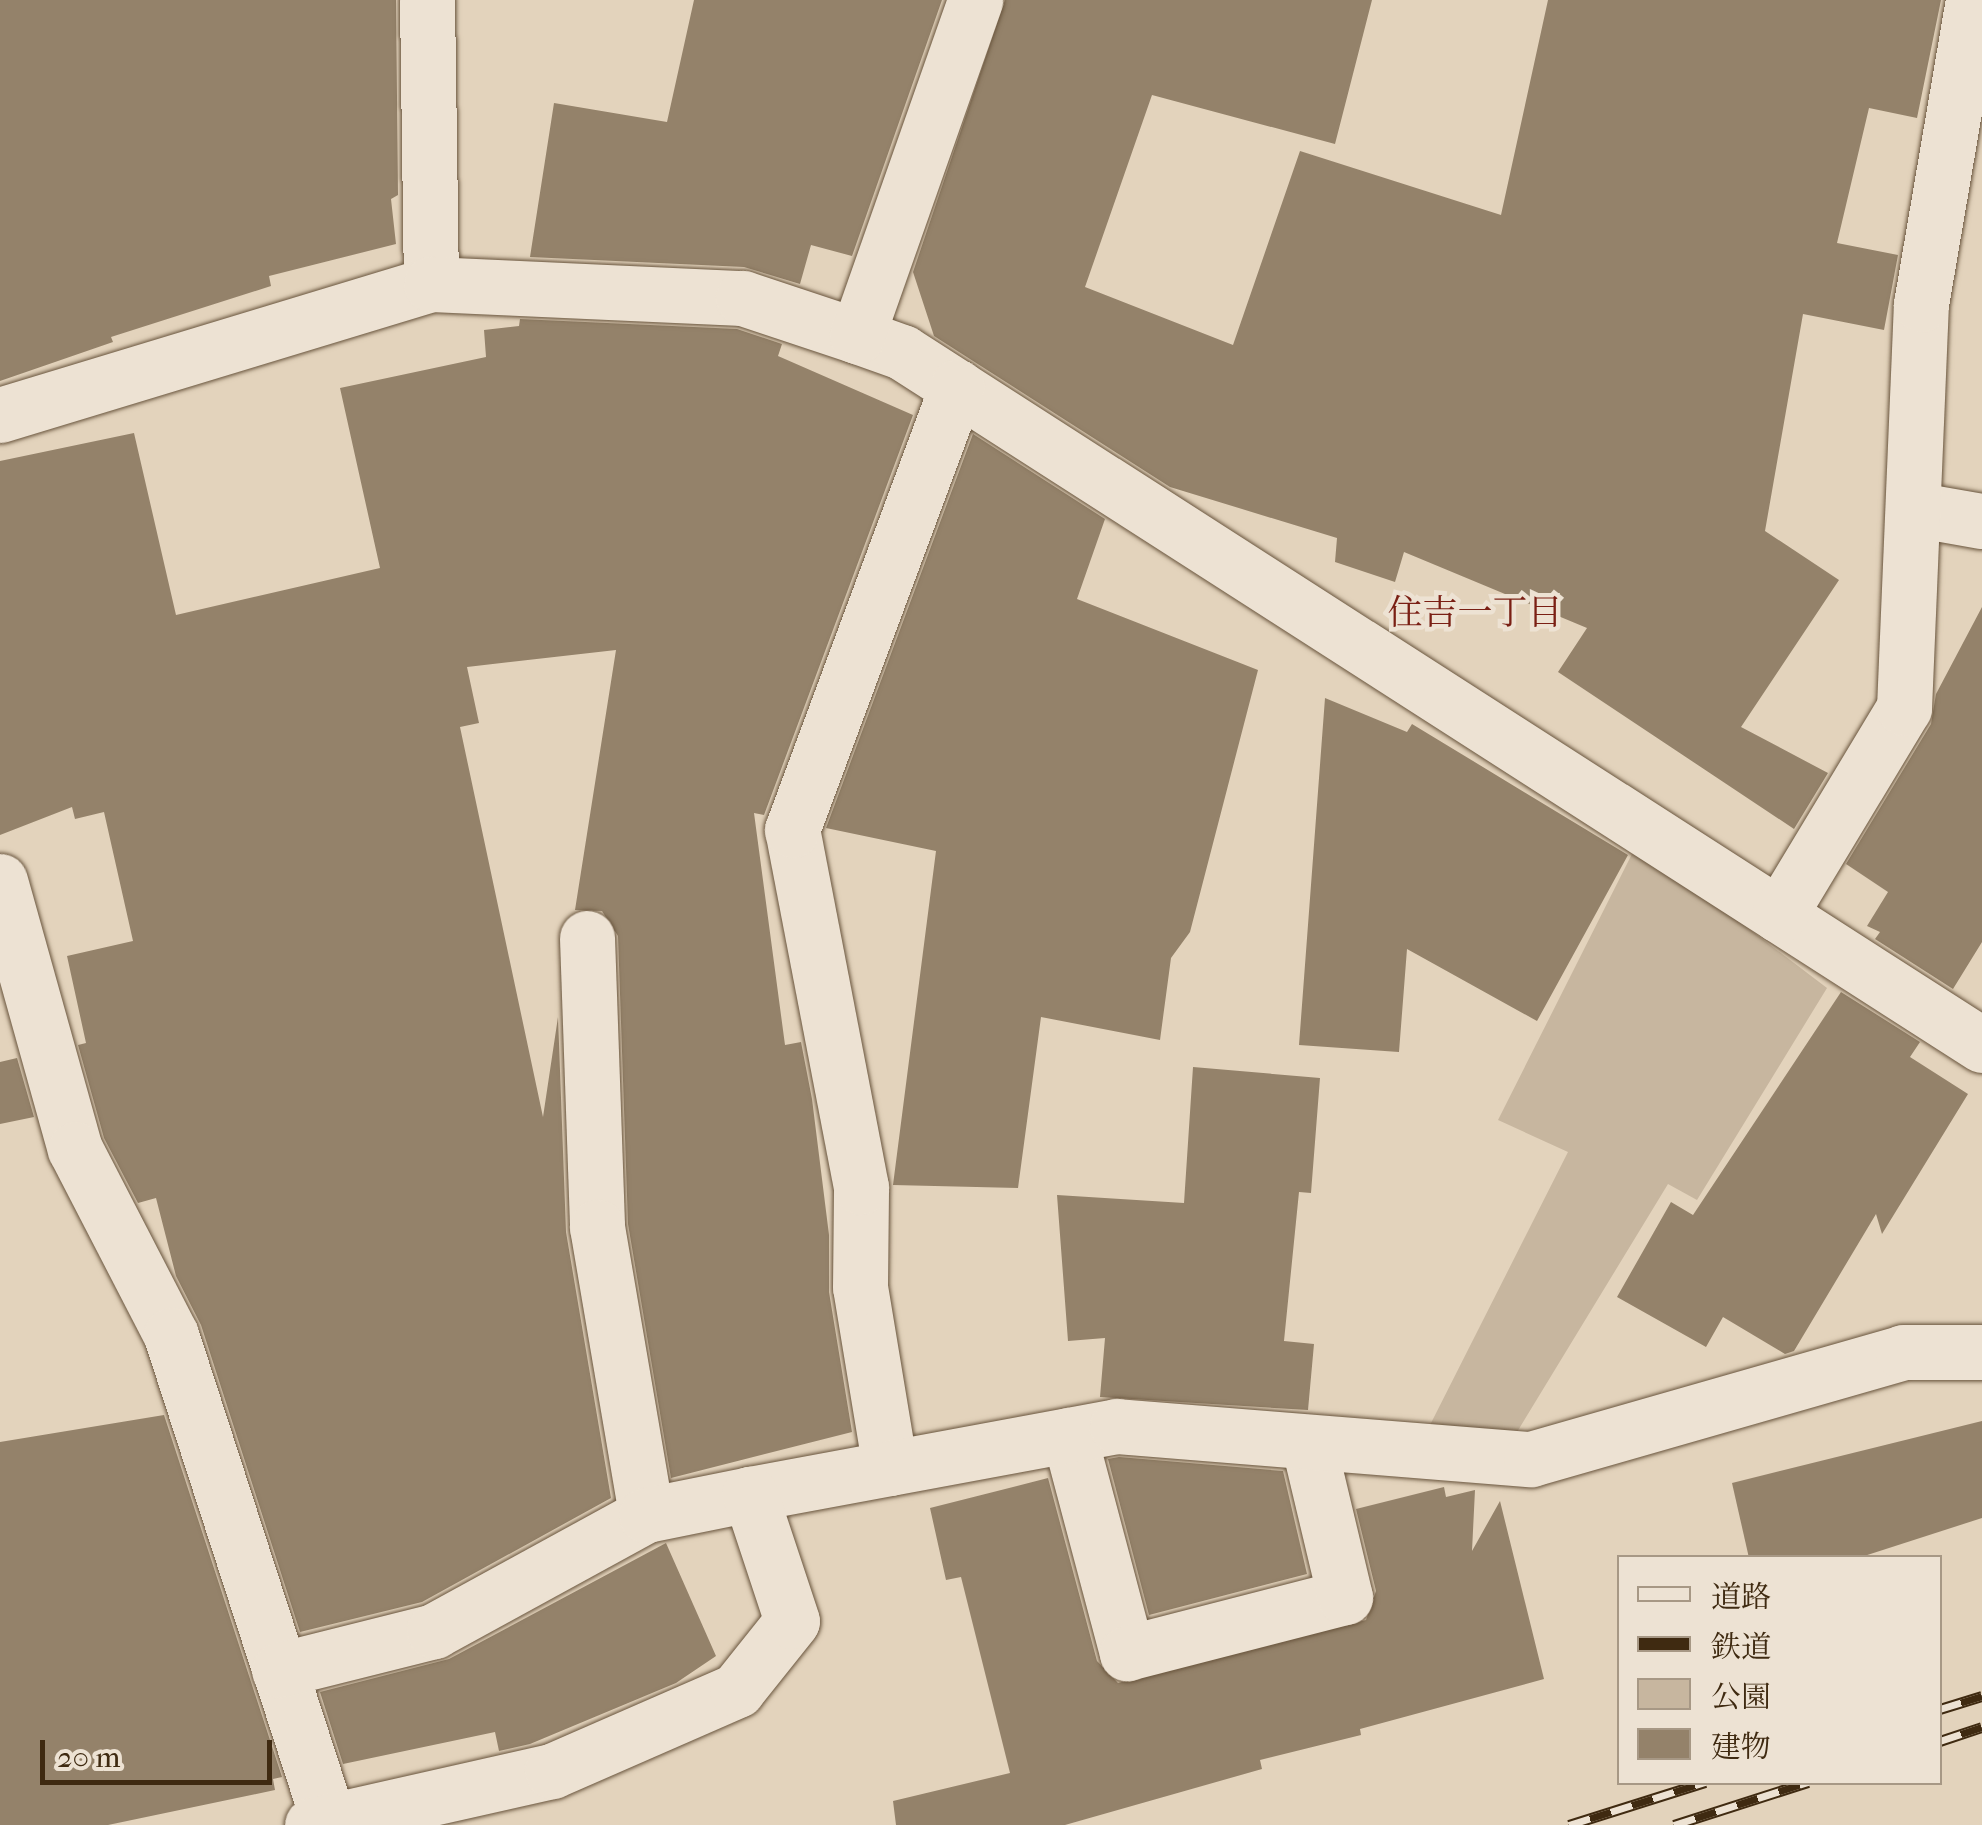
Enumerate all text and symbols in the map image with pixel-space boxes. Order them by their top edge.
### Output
district label: 住吉一丁目 [1388,592,1562,634]
legend [1617,1555,1942,1785]
text: 道路 [1711,1580,1771,1615]
text: 鉄道 [1711,1630,1771,1665]
text: 公園 [1711,1680,1771,1715]
scale bar [45,1720,278,1782]
text: 建物 [1711,1730,1771,1765]
text: 20 m [57,1740,120,1775]

